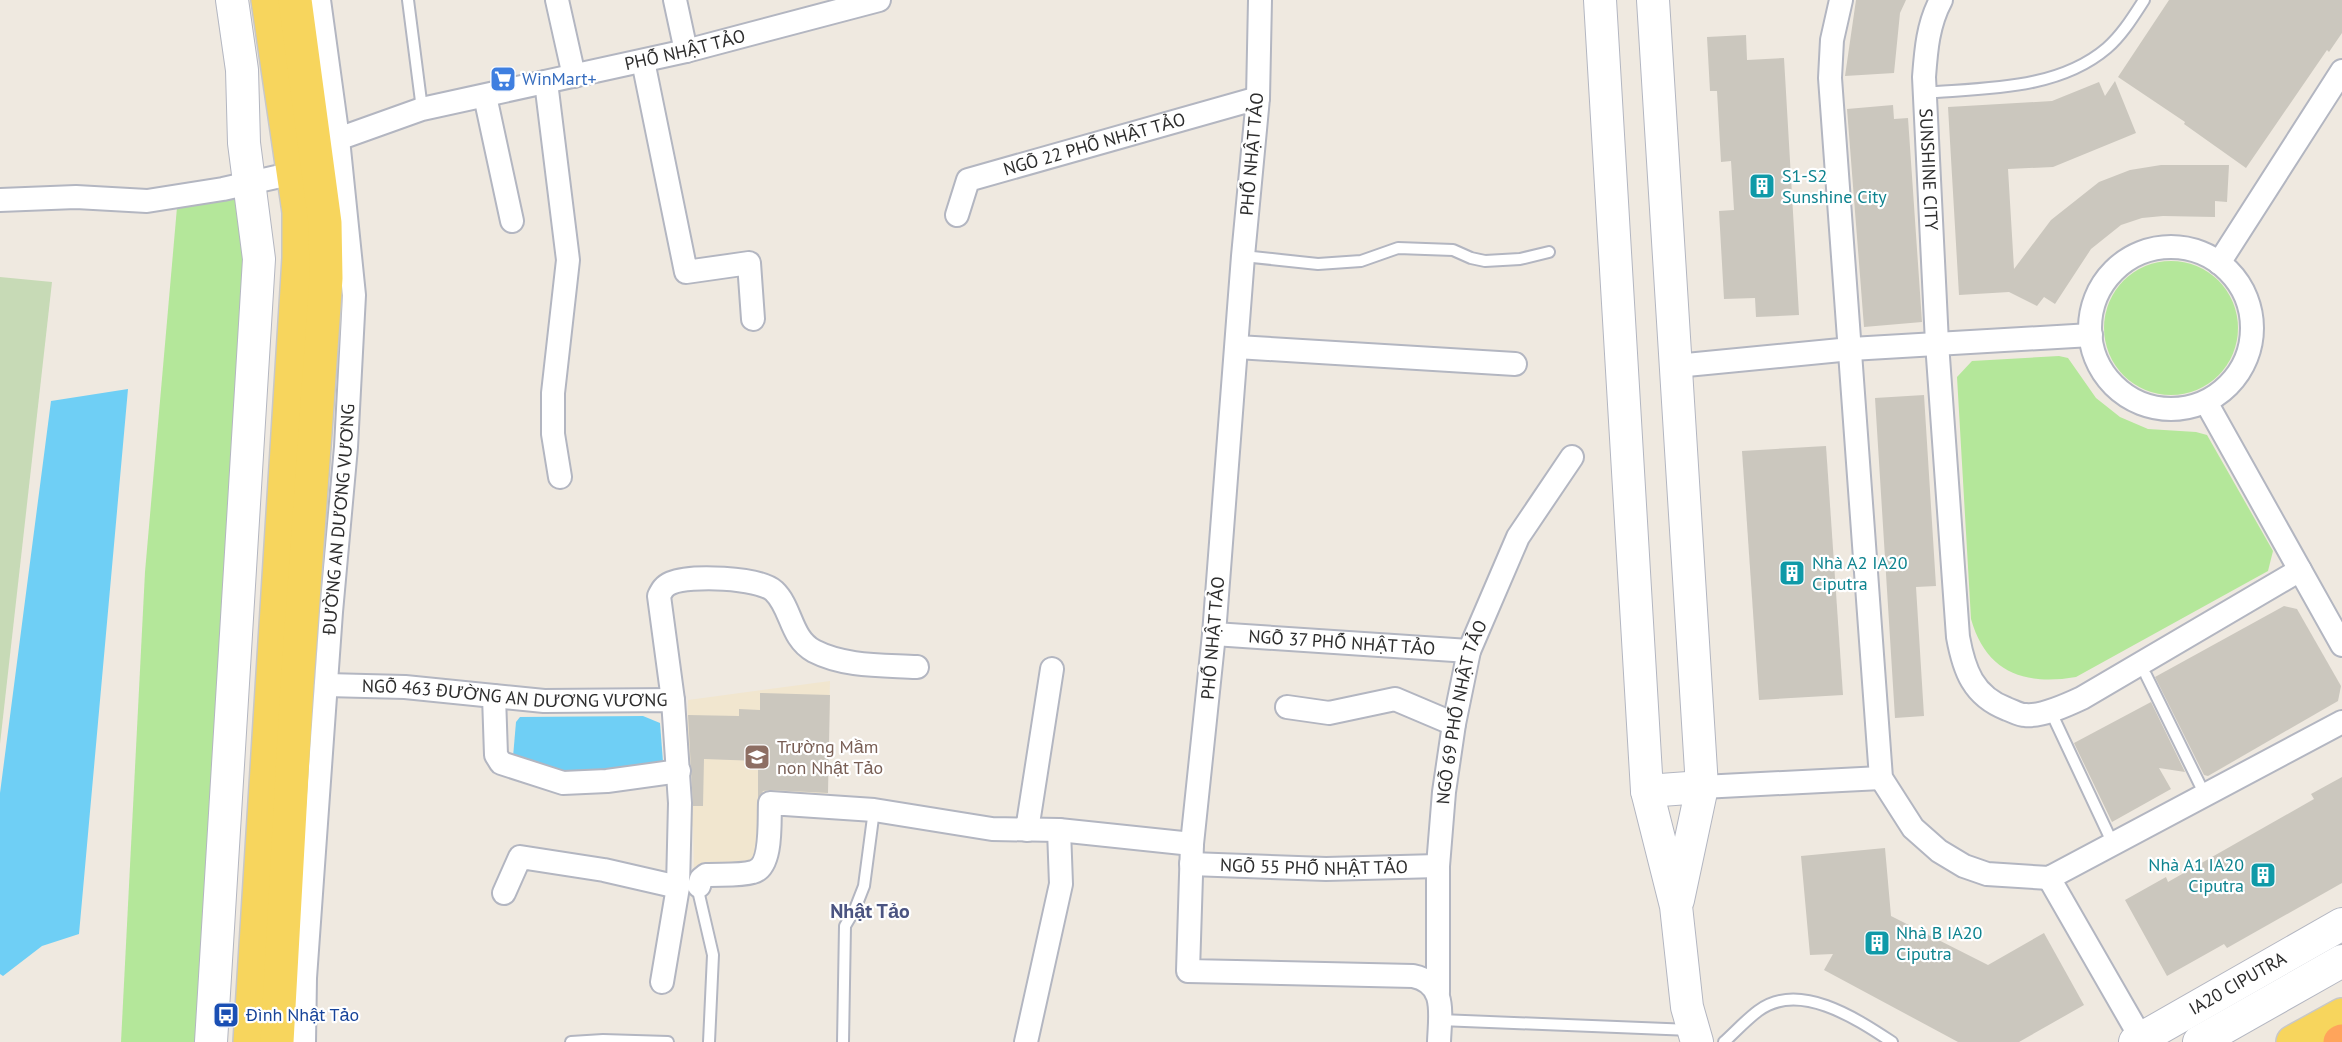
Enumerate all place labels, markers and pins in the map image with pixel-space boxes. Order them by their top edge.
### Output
supermarket icon: WinMart+ [488,64,518,94]
place label: WinMart+ [522,67,597,90]
place label: S1-S2 Sunshine City [1782,164,1887,208]
building icon: S1-S2 Sunshine City [1747,171,1777,201]
place label: Nhà A2 IA20 Ciputra [1812,551,1908,595]
building icon: Nhà A2 IA20 Ciputra [1777,558,1807,588]
place label: Trường Mầm non Nhật Tảo [777,735,883,779]
school or university icon: Trường Mầm non Nhật Tảo [742,742,772,772]
place label: Nhà A1 IA20 Ciputra [2148,853,2244,897]
building icon: Nhà A1 IA20 Ciputra [2248,860,2278,890]
place label: Nhà B IA20 Ciputra [1896,921,1983,965]
building icon: Nhà B IA20 Ciputra [1862,928,1892,958]
bus stop icon: Đình Nhật Tảo [211,1000,241,1030]
place label: Đình Nhật Tảo [245,1003,359,1026]

